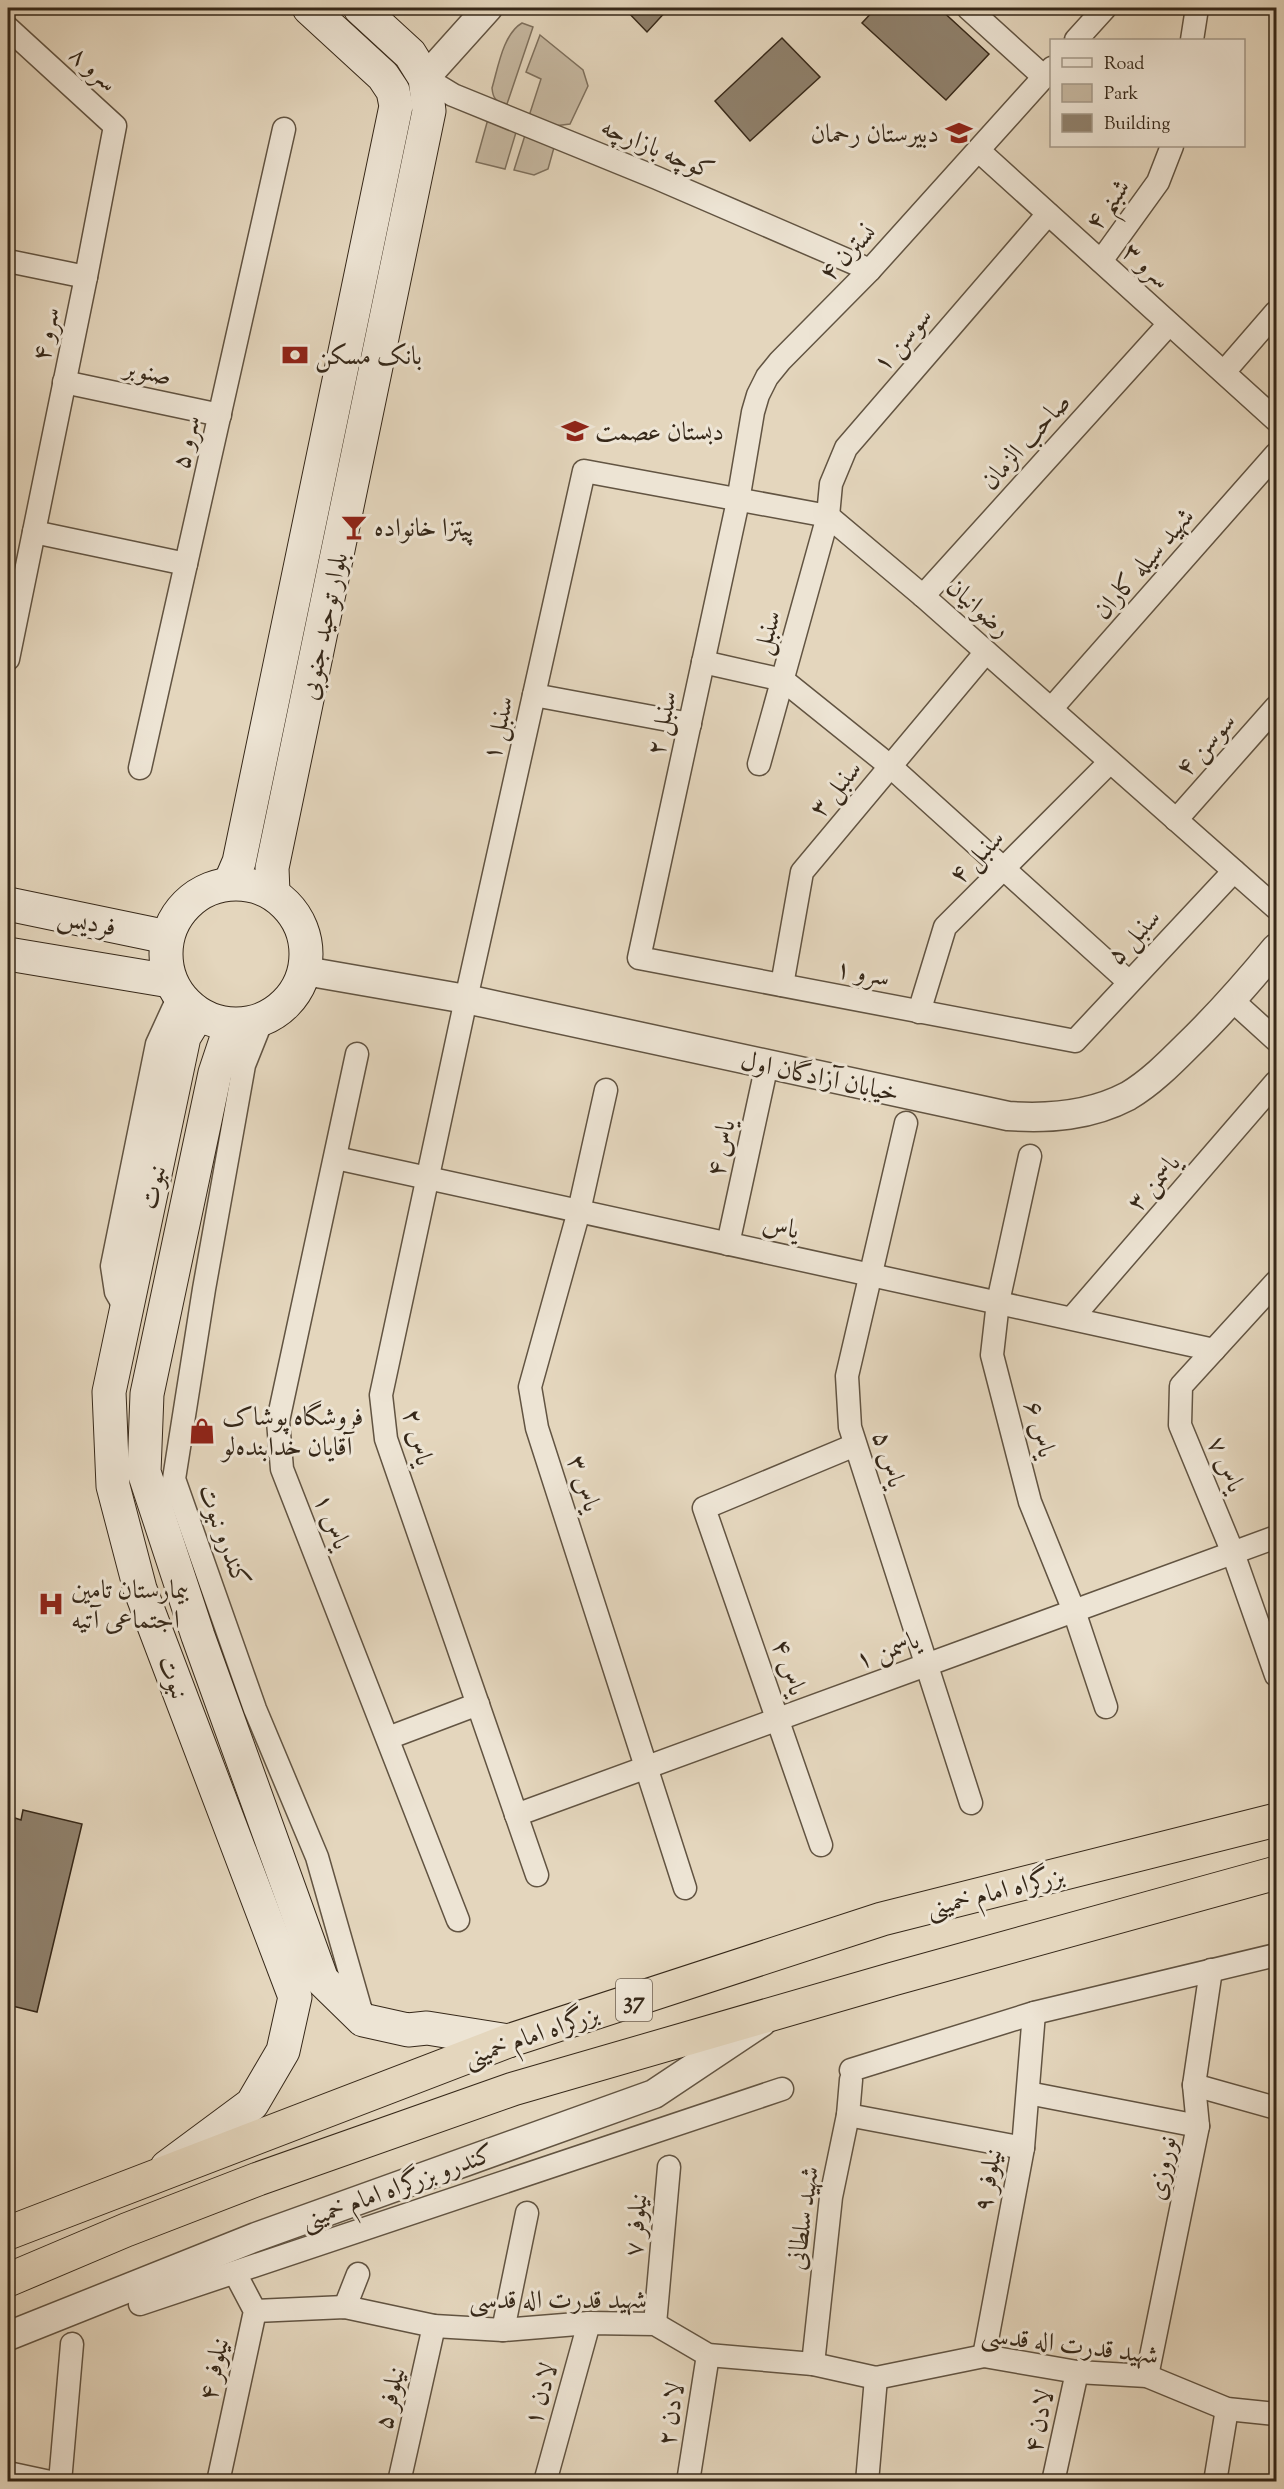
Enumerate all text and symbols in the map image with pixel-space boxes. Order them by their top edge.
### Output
street label: سرو ۸ [60,38,125,102]
legend [1050,39,1245,147]
text: Road [1104,52,1144,78]
text: Park [1104,82,1139,108]
street label: کوچه بازارچه [594,110,720,191]
text: Building [1104,112,1170,138]
place label: دبیرستان رحمان [810,117,939,154]
school or university icon: دبیرستان رحمان [944,118,974,148]
street label: شبنم ۴ [1077,172,1145,242]
street label: نسترن ۴ [812,216,886,291]
street label: سرو ۳ [1113,235,1178,299]
street label: سوسن ۱ [865,300,943,381]
street label: سرو ۴ [24,304,71,365]
place label: بانک مسکن [315,339,422,376]
bank icon: بانک مسکن [280,340,310,370]
street label: صنوبر [117,350,175,397]
street label: صاحب الزمان [973,386,1081,499]
street label: سرو ۵ [163,412,212,473]
place label: دبستان عصمت [595,415,724,452]
school or university icon: دبستان عصمت [560,416,590,446]
street label: شهید سیله کاران [1086,500,1204,629]
place label: پیتزا خانواده [374,511,474,548]
bar icon: پیتزا خانواده [339,512,369,542]
street label: بلوار توحید جنوبی [292,549,359,704]
street label: رضوانیان [937,570,1018,648]
street label: سنبل [745,606,792,659]
street label: سنبل ۲ [639,688,688,759]
street label: سنبل ۱ [474,693,525,764]
street label: سوسن ۴ [1168,705,1246,786]
street label: سنبل ۳ [802,753,872,826]
street label: سنبل ۴ [942,822,1014,894]
street label: فردیس [54,899,119,948]
street label: سنبل ۵ [1099,901,1171,974]
street label: سرو ۱ [832,951,893,998]
street label: خیابان آزادگان اول [737,1044,902,1113]
street label: یاس ۴ [698,1115,747,1180]
street label: یاسمن ۳ [1119,1145,1192,1221]
street label: نبوت [132,1162,177,1213]
street label: یاس [759,1207,804,1251]
street label: یاس ۶ [1013,1397,1064,1464]
place label: فروشگاه پوشاک آقایان خدابنده‌لو [219,1400,363,1467]
street label: یاس ۲ [392,1405,442,1472]
shop icon: فروشگاه پوشاک آقایان خدابنده‌لو [187,1416,217,1446]
street label: یاس ۵ [862,1427,914,1495]
street label: یاس ۷ [1196,1431,1254,1501]
street label: یاس ۳ [556,1451,610,1519]
street label: کندرو نبوت [187,1479,258,1592]
street label: یاس ۱ [303,1488,359,1557]
place label: بیمارستان تامین اجتماعی آتیه [71,1573,189,1640]
hospital icon: بیمارستان تامین اجتماعی آتیه [36,1589,66,1619]
street label: یاسمن ۱ [851,1622,927,1680]
street label: یاس ۴ [761,1635,815,1703]
street label: نبوت [146,1650,197,1705]
street label: بزرگراه امام خمینی [922,1857,1069,1930]
road number: 37 [616,1979,652,2021]
street label: بزرگراه امام خمینی [459,1996,606,2080]
street label: نوروزی [1139,2133,1188,2204]
street label: کندرو بزرگراه امام خمینی [296,2135,500,2242]
street label: نیلوفر ۹ [966,2146,1013,2215]
street label: شهید سلطانی [779,2164,830,2273]
street label: نیلوفر ۷ [616,2192,659,2259]
street label: شهید قدرت اله قدسی [469,2283,647,2320]
street label: شهید قدرت اله قدسی [979,2317,1160,2376]
street label: نیلوفر ۴ [191,2334,240,2405]
street label: لادن ۱ [516,2359,569,2431]
street label: نیلوفر ۵ [366,2363,417,2434]
street label: لادن ۲ [649,2380,696,2449]
street label: لادن ۴ [1016,2386,1065,2457]

